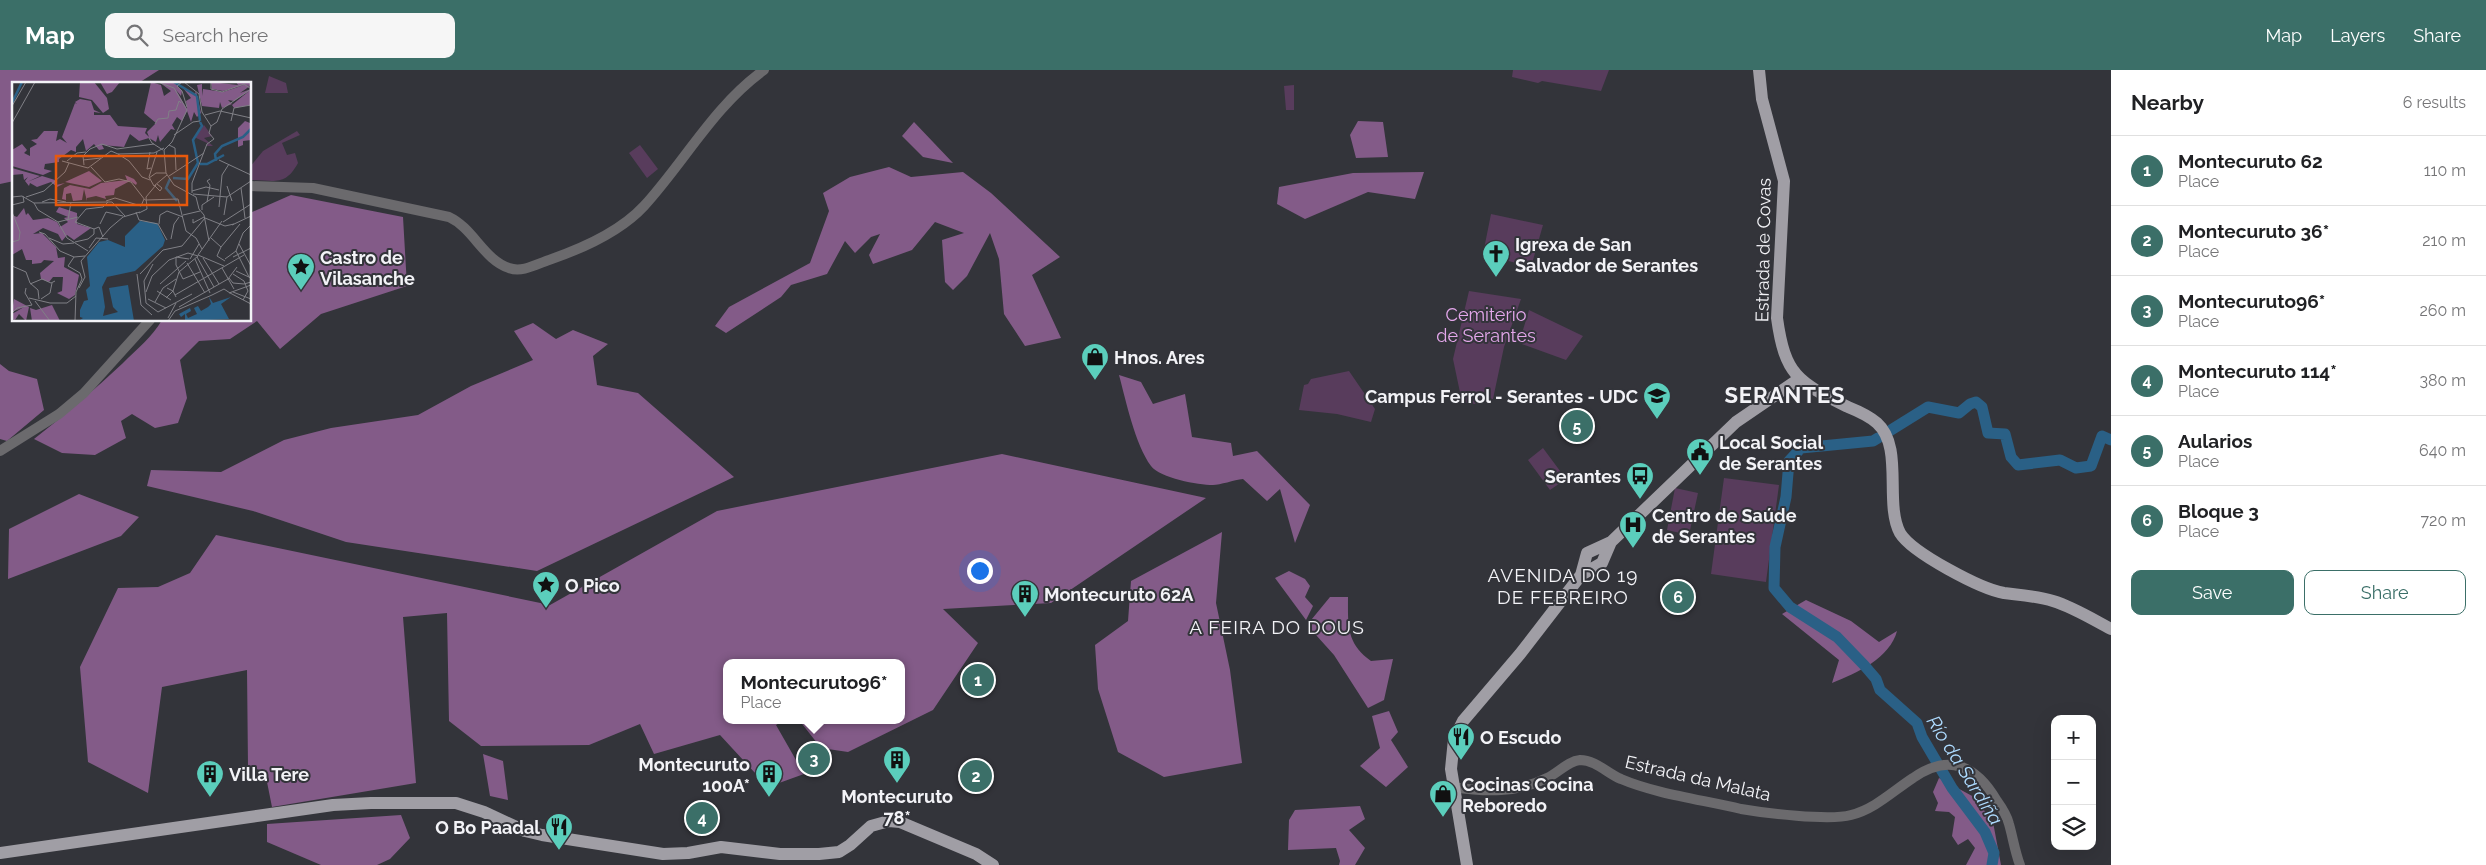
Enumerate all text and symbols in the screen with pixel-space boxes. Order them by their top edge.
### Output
search box [105,13,455,58]
text: Map [25,21,75,50]
icon: search [123,21,151,49]
text: Search here [163,24,268,46]
text: Map [2266,25,2302,46]
text: Layers [2330,25,2385,46]
text: Share [2413,25,2461,46]
inset map [12,82,251,321]
text: Nearby [2131,90,2204,115]
text: 6 results [2403,93,2466,112]
text: Montecuruto 62 [2178,150,2323,172]
text: 1 [2143,161,2151,180]
text: 110 m [2424,161,2466,180]
text: Place [2178,172,2219,191]
street label: Estrada de Covas [1751,177,1775,322]
text: Montecuruto 36* [2178,220,2329,242]
text: 2 [2142,231,2152,250]
text: 210 m [2422,231,2466,250]
place label: Igrexa de San Salvador de Serantes [1515,234,1698,276]
church icon: Igrexa de San Salvador de Serantes [1481,239,1511,278]
text: Place [2178,242,2219,261]
place label: Castro de Vilasanche [320,247,415,289]
place icon: Castro de Vilasanche [286,252,316,291]
text: Montecuruto96* [2178,290,2325,312]
text: 3 [2143,301,2151,320]
text: 260 m [2419,301,2466,320]
park label: Cemiterio de Serantes [1436,304,1536,346]
text: Place [2178,312,2219,331]
shop icon: Hnos. Ares [1080,342,1110,381]
place label: Hnos. Ares [1114,347,1205,368]
text: Montecuruto 114* [2178,360,2337,382]
text: 4 [2142,371,2152,390]
text: 380 m [2419,371,2466,390]
school or university icon: Campus Ferrol - Serantes - UDC [1642,381,1672,420]
district label: SERANTES [1724,382,1846,408]
text: Place [2178,382,2219,401]
place label: Campus Ferrol - Serantes - UDC [1365,386,1638,407]
pin: 5 [1561,407,1593,445]
text: Aularios [2178,430,2252,452]
place label: Local Social de Serantes [1719,432,1823,474]
public building icon: Local Social de Serantes [1685,437,1715,476]
text: 5 [2143,441,2151,460]
text: 640 m [2419,441,2466,460]
text: Place [2178,452,2219,471]
bus stop icon: Serantes [1625,461,1655,500]
place label: Serantes [1545,466,1621,487]
text: Bloque 3 [2178,500,2259,522]
place label: Centro de Saúde de Serantes [1652,505,1797,547]
hospital icon: Centro de Saúde de Serantes [1618,510,1648,549]
text: 6 [2142,511,2152,530]
text: 720 m [2421,511,2466,530]
text: Place [2178,522,2219,541]
your location [967,558,993,584]
district label: AVENIDA DO 19 DE FEBREIRO [1488,564,1638,608]
place icon: O Pico [531,570,561,609]
button: Save [2131,570,2294,615]
button: Share [2304,570,2466,615]
place label: O Pico [565,575,620,596]
pin: 6 [1662,578,1694,616]
building icon: Montecuruto 62A [1010,579,1040,618]
place label: Montecuruto 62A [1044,584,1194,605]
district label: A FEIRA DO DOUS [1189,616,1365,638]
popup [723,659,905,724]
pin: 1 [962,661,994,699]
text: Montecuruto96* [740,671,888,693]
text: Place [740,693,782,712]
water label: Río da Sardiña [1923,711,2007,829]
map controls [2051,715,2096,850]
button: + [2051,715,2096,760]
restaurant icon: O Escudo [1446,722,1476,761]
place label: O Escudo [1480,727,1561,748]
pin: 3 [798,740,830,778]
building icon: Montecuruto 78* [882,745,912,784]
street label: Estrada da Malata [1623,751,1773,805]
place label: Montecuruto 100A* [638,754,750,796]
pin: 2 [960,757,992,795]
building icon: Villa Tere [195,759,225,798]
building icon: Montecuruto 100A* [754,759,784,798]
button: − [2051,760,2096,805]
place label: Villa Tere [229,764,309,785]
place label: Cocinas Cocina Reboredo [1462,774,1594,816]
shop icon: Cocinas Cocina Reboredo [1428,779,1458,818]
place label: Montecuruto 78* [841,786,953,828]
pin: 4 [686,799,718,837]
button: layers [2051,805,2096,850]
restaurant icon: O Bo Paadal [544,812,574,851]
place label: O Bo Paadal [435,817,540,838]

